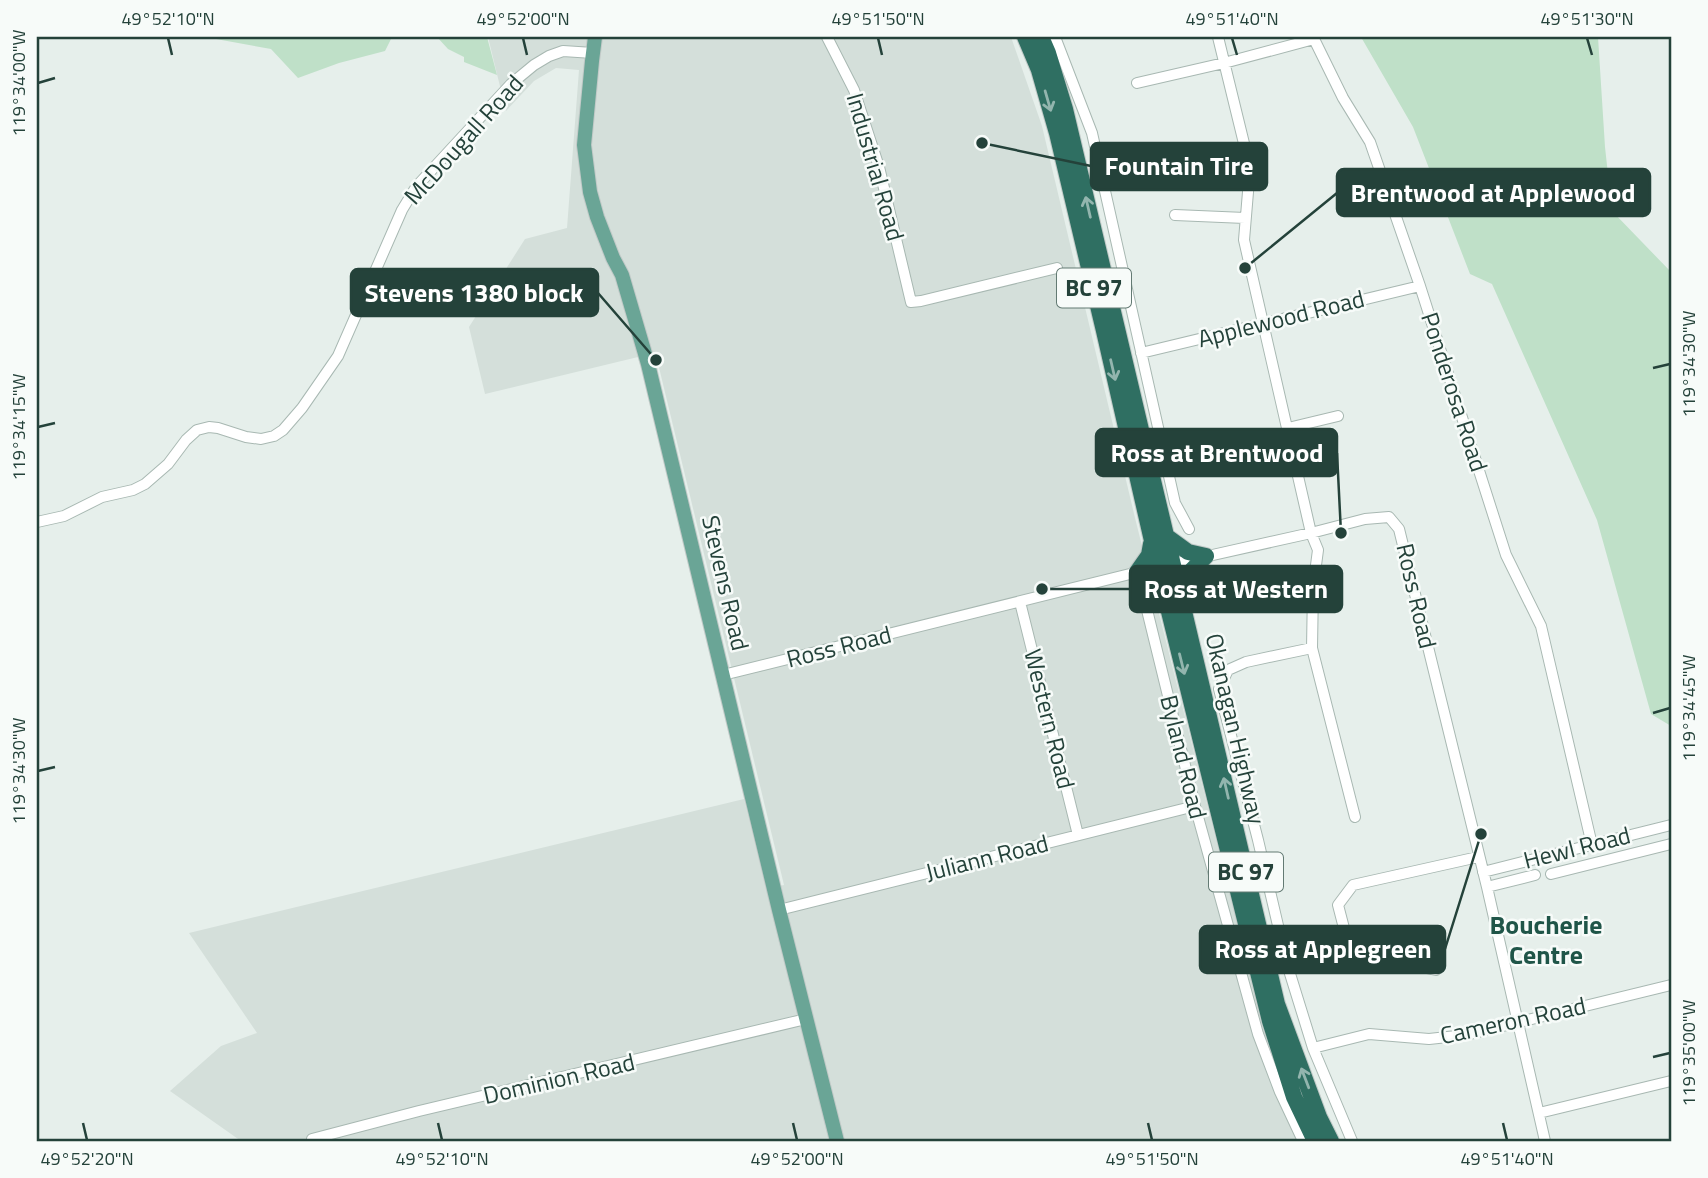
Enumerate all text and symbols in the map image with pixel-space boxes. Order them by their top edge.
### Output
text: 49°52'10"N [121,5,215,32]
text: 49°52'00"N [476,5,570,32]
text: 49°51'50"N [831,5,925,32]
text: 49°51'40"N [1185,5,1279,32]
text: 49°51'30"N [1540,5,1634,32]
text: 119°34'00"W [5,29,32,137]
street label: McDougall Road [395,66,532,212]
street label: Industrial Road [838,89,914,245]
one-way arrow [1042,90,1055,112]
callout: Fountain Tire [1091,143,1267,190]
text: Fountain Tire [1105,146,1253,185]
callout: Brentwood at Applewood [1337,169,1650,216]
text: Brentwood at Applewood [1350,173,1636,212]
one-way arrow [1081,196,1094,219]
road number: BC 97 [1057,268,1131,308]
callout: Stevens 1380 block [351,269,598,316]
text: Stevens 1380 block [365,273,584,312]
street label: Applewood Road [1194,280,1368,356]
street label: Ponderosa Road [1412,307,1498,476]
text: 119°34'30"W [1675,310,1702,418]
one-way arrow [1107,358,1120,381]
text: 119°34'15"W [5,373,32,481]
callout: Ross at Brentwood [1096,429,1337,476]
text: Ross at Brentwood [1110,433,1324,472]
street label: Stevens Road [693,512,759,654]
street label: Ross Road [1387,540,1447,652]
callout: Ross at Western [1130,566,1342,612]
text: Ross at Western [1144,569,1328,608]
street label: Ross Road [783,616,895,676]
street label: Okanagan Highway [1197,630,1276,828]
street label: Western Road [1015,645,1085,793]
one-way arrow [1175,652,1189,675]
text: 119°34'45"W [1675,654,1702,762]
street label: Byland Road [1151,691,1217,823]
text: 119°34'30"W [5,717,32,825]
one-way arrow [1219,777,1232,800]
street label: Hewl Road [1519,816,1634,878]
street label: Juliann Road [922,824,1052,890]
road number: BC 97 [1209,852,1283,892]
district label: Boucherie Centre [1490,905,1602,974]
callout: Ross at Applegreen [1200,926,1445,973]
text: Ross at Applegreen [1214,929,1432,968]
street label: Cameron Road [1437,987,1589,1053]
text: 119°35'00"W [1675,999,1702,1107]
street label: Dominion Road [479,1043,638,1113]
one-way arrow [1298,1068,1310,1090]
text: 49°52'20"N [40,1145,134,1172]
text: 49°52'10"N [395,1145,489,1172]
text: 49°52'00"N [750,1145,844,1172]
text: 49°51'50"N [1105,1145,1199,1172]
text: 49°51'40"N [1460,1145,1554,1172]

